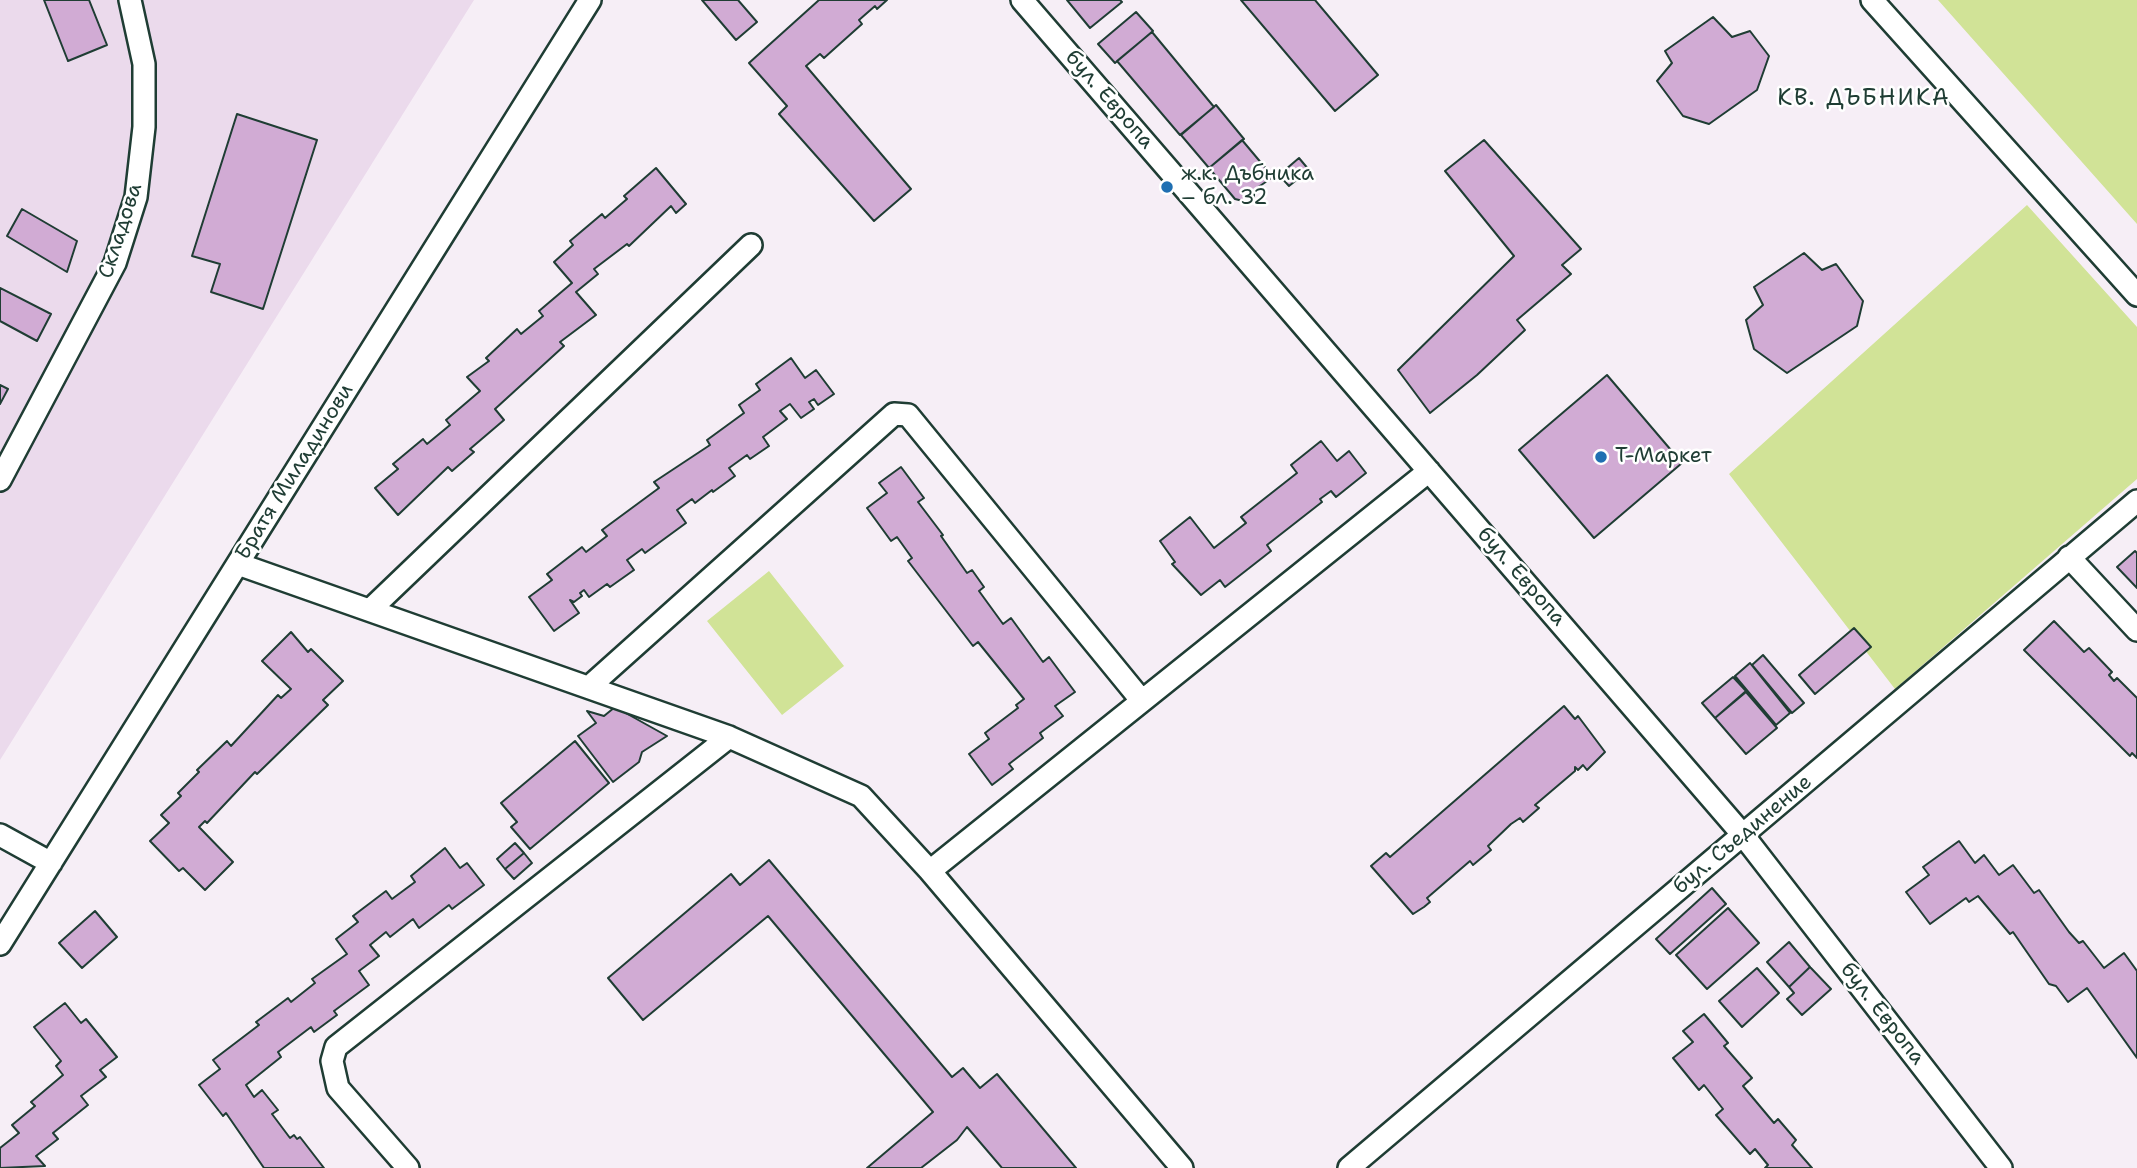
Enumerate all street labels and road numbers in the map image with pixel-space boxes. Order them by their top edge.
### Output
street label: бул. Европа [1059,45,1159,155]
street label: Складова [94,180,148,282]
street label: Братя Миладинови [231,379,359,565]
street label: бул. Европа [1471,522,1571,632]
street label: бул. Съединение [1669,770,1817,900]
street label: бул. Европа [1834,958,1930,1070]

